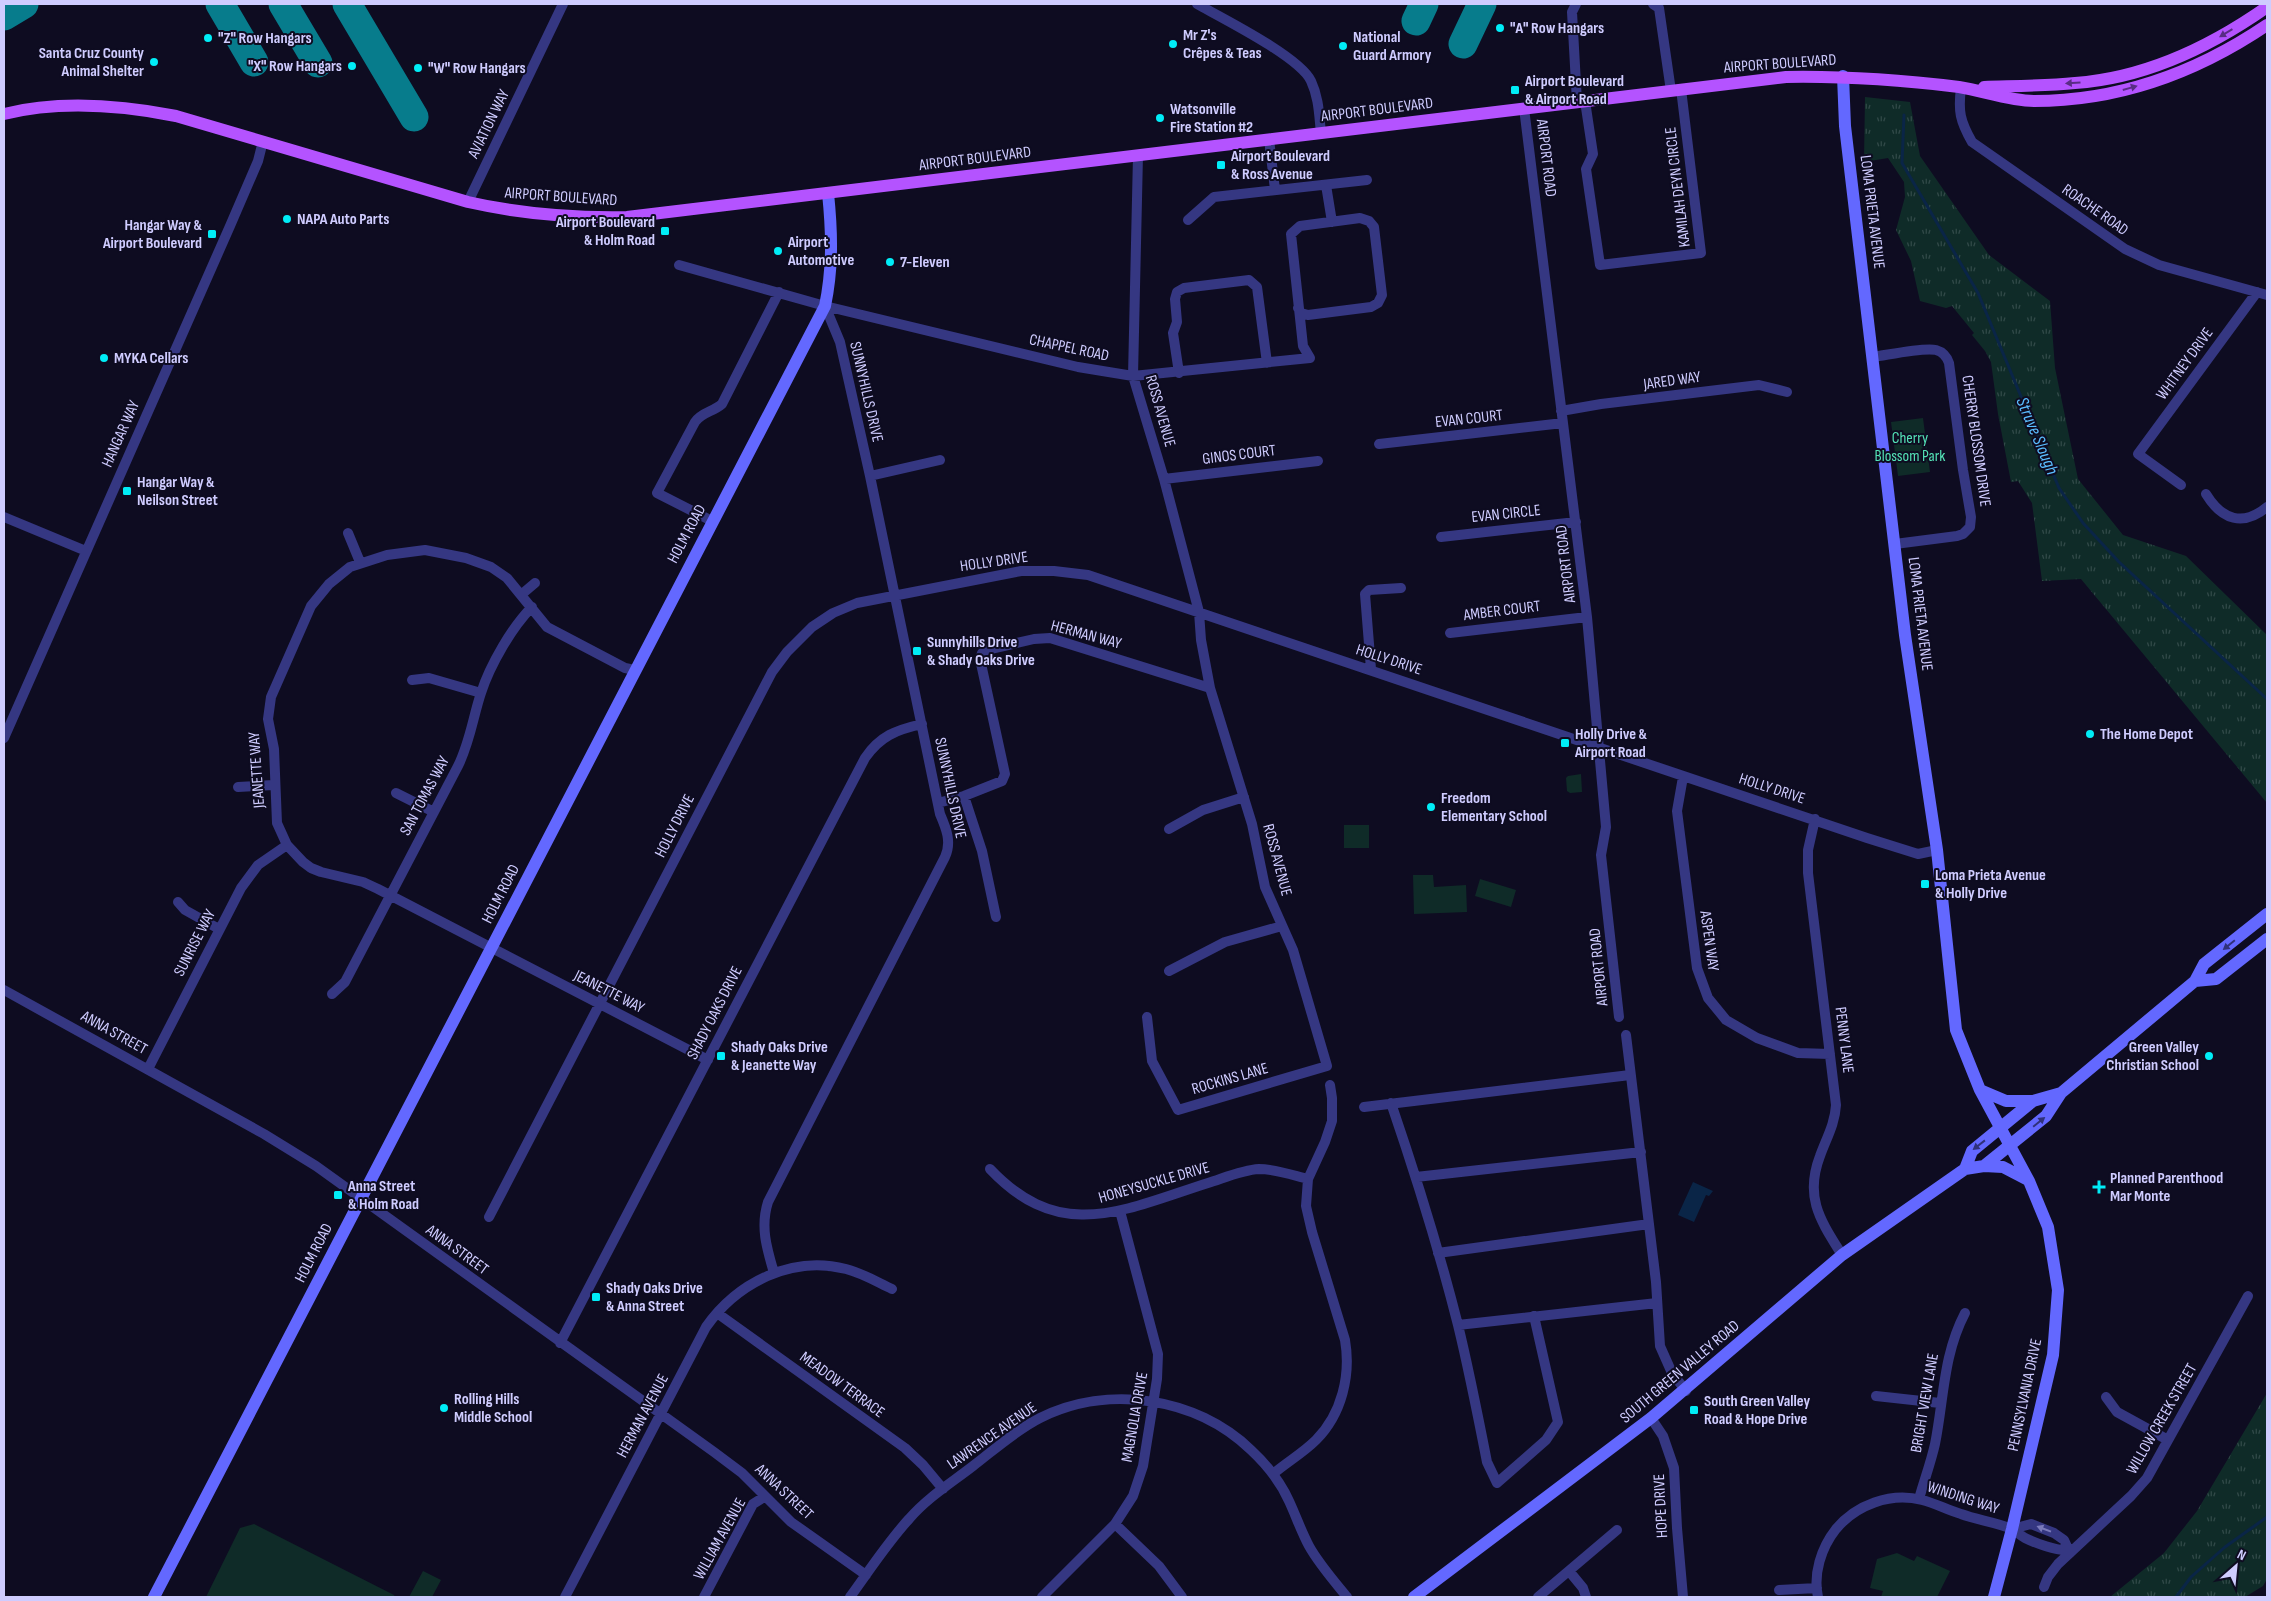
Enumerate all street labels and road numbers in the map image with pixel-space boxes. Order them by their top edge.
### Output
street label: AIRPORT BOULEVARD [1722,51,1837,77]
street label: AVIATION WAY [464,86,514,162]
street label: AIRPORT BOULEVARD [1319,94,1434,126]
street label: AIRPORT ROAD [1532,117,1560,198]
street label: KAMILAH DEYN CIRCLE [1661,126,1695,248]
street label: AIRPORT BOULEVARD [917,143,1032,175]
street label: LOMA PRIETA AVENUE [1856,154,1888,270]
street label: ROACHE ROAD [2058,180,2132,240]
street label: AIRPORT BOULEVARD [503,184,618,210]
street label: WHITNEY DRIVE [2152,324,2218,404]
street label: CHAPPEL ROAD [1027,330,1111,366]
street label: SUNNYHILLS DRIVE [845,340,887,444]
street label: JARED WAY [1641,368,1702,395]
street label: ROSS AVENUE [1141,373,1179,449]
street label: CHERRY BLOSSOM DRIVE [1957,374,1995,508]
street label: HANGAR WAY [98,397,144,470]
street label: EVAN COURT [1434,406,1504,432]
street label: GINOS COURT [1201,441,1277,469]
street label: HOLM ROAD [664,501,710,567]
street label: EVAN CIRCLE [1470,501,1542,527]
street label: AIRPORT ROAD [1552,524,1580,605]
street label: HOLLY DRIVE [959,548,1029,576]
street label: LOMA PRIETA AVENUE [1904,556,1936,672]
street label: AMBER COURT [1462,597,1542,625]
street label: HERMAN WAY [1049,616,1124,654]
street label: HOLLY DRIVE [1354,640,1424,680]
street label: JEANETTE WAY [245,731,269,810]
street label: SUNNYHILLS DRIVE [930,736,970,840]
street label: SAN TOMAS WAY [396,753,454,839]
street label: HOLLY DRIVE [1737,769,1807,809]
street label: HOLLY DRIVE [651,791,699,861]
street label: ROSS AVENUE [1258,822,1296,898]
street label: HOLM ROAD [478,861,524,927]
street label: SUNRISE WAY [170,906,220,980]
street label: ASPEN WAY [1695,909,1723,973]
street label: AIRPORT ROAD [1585,927,1613,1008]
street label: SHADY OAKS DRIVE [683,963,747,1063]
street label: JEANETTE WAY [570,966,648,1018]
street label: PENNY LANE [1831,1006,1857,1074]
street label: ANNA STREET [77,1007,151,1059]
street label: ROCKINS LANE [1190,1059,1270,1099]
street label: HONEYSUCKLE DRIVE [1096,1158,1212,1208]
street label: HOLM ROAD [291,1220,337,1286]
street label: ANNA STREET [421,1220,492,1279]
street label: SOUTH GREEN VALLEY ROAD [1616,1316,1744,1428]
street label: PENNSYLVANIA DRIVE [2004,1337,2046,1453]
street label: MEADOW TERRACE [796,1348,888,1422]
street label: BRIGHT VIEW LANE [1907,1352,1943,1454]
street label: WILLOW CREEK STREET [2123,1360,2202,1478]
street label: MAGNOLIA DRIVE [1118,1370,1152,1464]
street label: HERMAN AVENUE [613,1371,673,1461]
street label: LAWRENCE AVENUE [944,1398,1040,1474]
street label: ANNA STREET [750,1460,817,1524]
street label: HOPE DRIVE [1650,1473,1672,1539]
street label: WINDING WAY [1925,1477,2002,1519]
street label: WILLIAM AVENUE [690,1495,750,1583]

